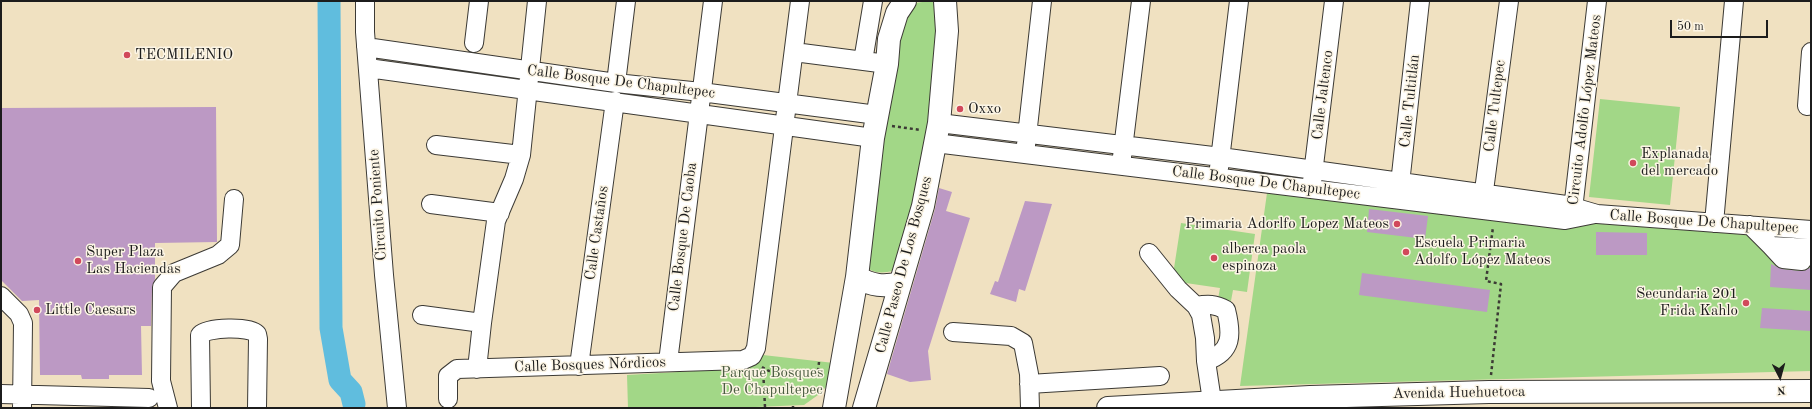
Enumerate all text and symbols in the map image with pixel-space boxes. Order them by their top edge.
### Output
scale bar [1672,12,1770,38]
street label: Circuito Adolfo López Mateos [1564,14,1606,206]
text: 50 m [1677,21,1704,33]
place label: TECMILENIO [135,46,233,64]
street label: Calle Jaltenco [1309,49,1337,141]
marker: TECMILENIO [122,50,132,60]
street label: Calle Tultitlán [1396,54,1424,148]
street label: Calle Tultepec [1480,59,1510,153]
street label: Calle Bosque De Chapultepec [526,62,716,102]
place label: Oxxo [968,100,1001,118]
marker: Oxxo [955,104,965,114]
place label: Explanada del mercado [1641,145,1718,180]
street label: Circuito Poniente [365,149,391,261]
marker: Explanada del mercado [1628,158,1638,168]
street label: Calle Bosque De Caoba [665,161,701,313]
street label: Calle Bosque De Chapultepec [1171,163,1361,203]
street label: Calle Paseo De Los Bosques [872,174,936,356]
street label: Calle Castaños [581,185,613,281]
street label: Calle Bosque De Chapultepec [1609,206,1799,238]
place label: Primaria Adorlfo Lopez Mateos [1185,215,1389,233]
marker: Primaria Adorlfo Lopez Mateos [1392,219,1402,229]
place label: Escuela Primaria Adolfo López Mateos [1414,234,1550,269]
place label: alberca paola espinoza [1222,240,1306,275]
place label: Super Plaza Las Haciendas [86,243,181,278]
marker: Escuela Primaria Adolfo López Mateos [1401,247,1411,257]
marker: alberca paola espinoza [1209,253,1219,263]
marker: Super Plaza Las Haciendas [73,256,83,266]
place label: Secundaria 201 Frida Kahlo [1636,285,1738,320]
marker: Secundaria 201 Frida Kahlo [1741,298,1751,308]
place label: Little Caesars [45,301,136,319]
marker: Little Caesars [32,305,42,315]
street label: Calle Bosques Nórdicos [514,353,666,377]
north arrow [1760,357,1800,397]
park label: Parque Bosques De Chapultepec [721,364,823,399]
street label: Avenida Huehuetoca [1393,383,1525,403]
text: N [1777,384,1786,395]

